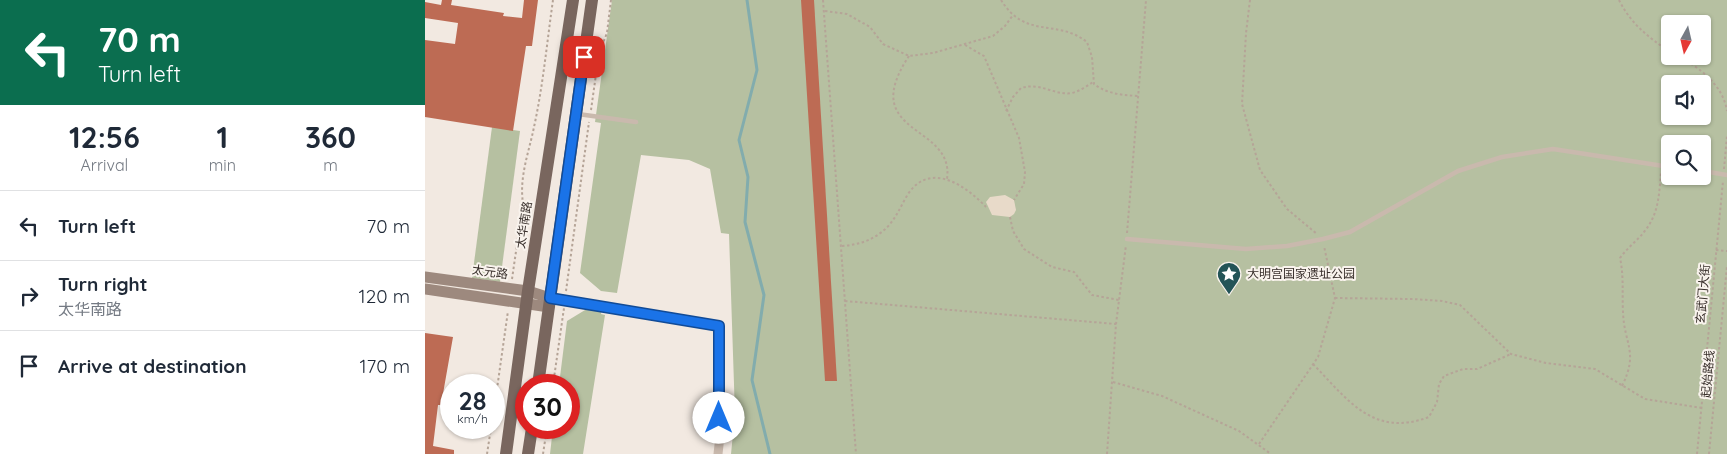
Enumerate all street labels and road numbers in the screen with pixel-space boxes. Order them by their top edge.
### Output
street label: 太华南路 [512,200,535,250]
street label: 太元路 [471,262,509,281]
street label: 玄武门大街 [1692,263,1713,325]
street label: 起始路线 [1698,349,1717,399]

